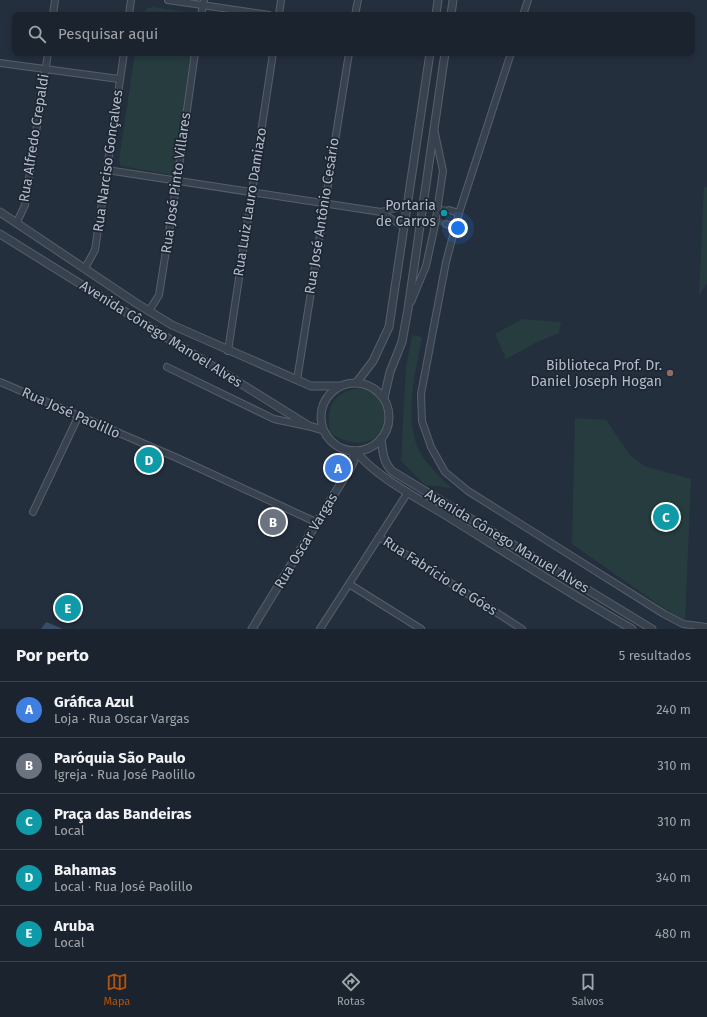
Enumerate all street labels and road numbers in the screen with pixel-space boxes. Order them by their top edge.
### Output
street label: Rua Alfredo Crepaldi [15,73,53,203]
street label: Rua Narciso Gonçalves [90,88,126,233]
street label: Rua José Pinto Villares [158,111,194,254]
street label: Rua Luiz Lauro Damiazo [230,126,270,278]
street label: Rua José Antônio Cesário [301,136,343,296]
street label: Avenida Cônego Manoel Alves [77,277,246,391]
street label: Rua José Paolillo [19,384,123,442]
street label: Avenida Cônego Manuel Alves [422,485,592,597]
street label: Rua Oscar Vargas [271,490,341,592]
street label: Rua Fabrício de Góes [380,533,501,620]

